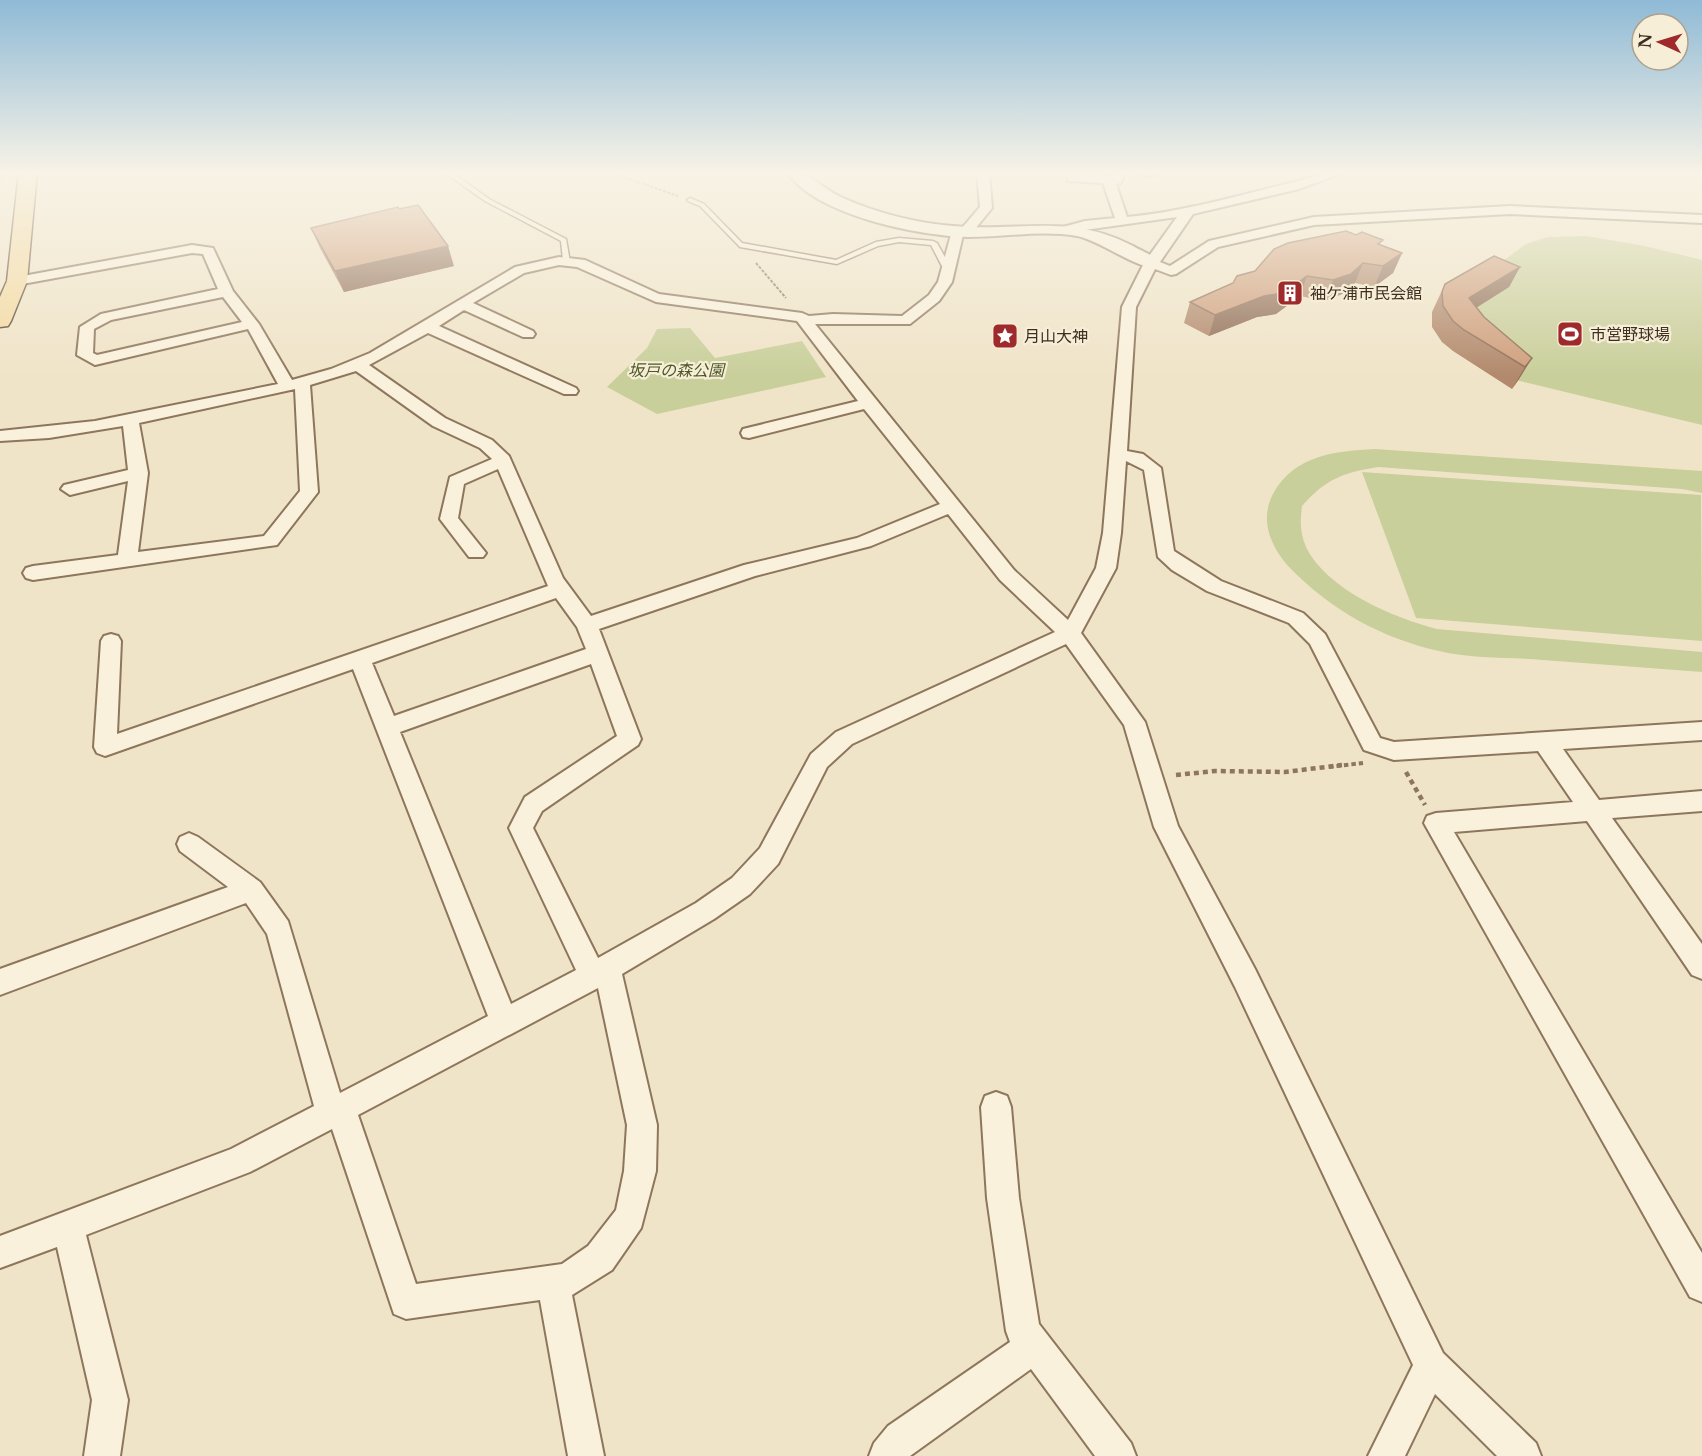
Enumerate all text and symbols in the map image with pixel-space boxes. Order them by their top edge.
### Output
north arrow [1630,12,1690,72]
text: N [1635,33,1656,49]
building icon: 袖ケ浦市民会館 [1275,278,1305,308]
place label: 袖ケ浦市民会館 [1310,283,1422,303]
sports icon: 市営野球場 [1555,319,1585,349]
place icon: 月山大神 [990,321,1020,351]
place label: 市営野球場 [1590,324,1670,344]
place label: 月山大神 [1024,326,1088,346]
park label: 坂戸の森公園 [628,360,726,380]

